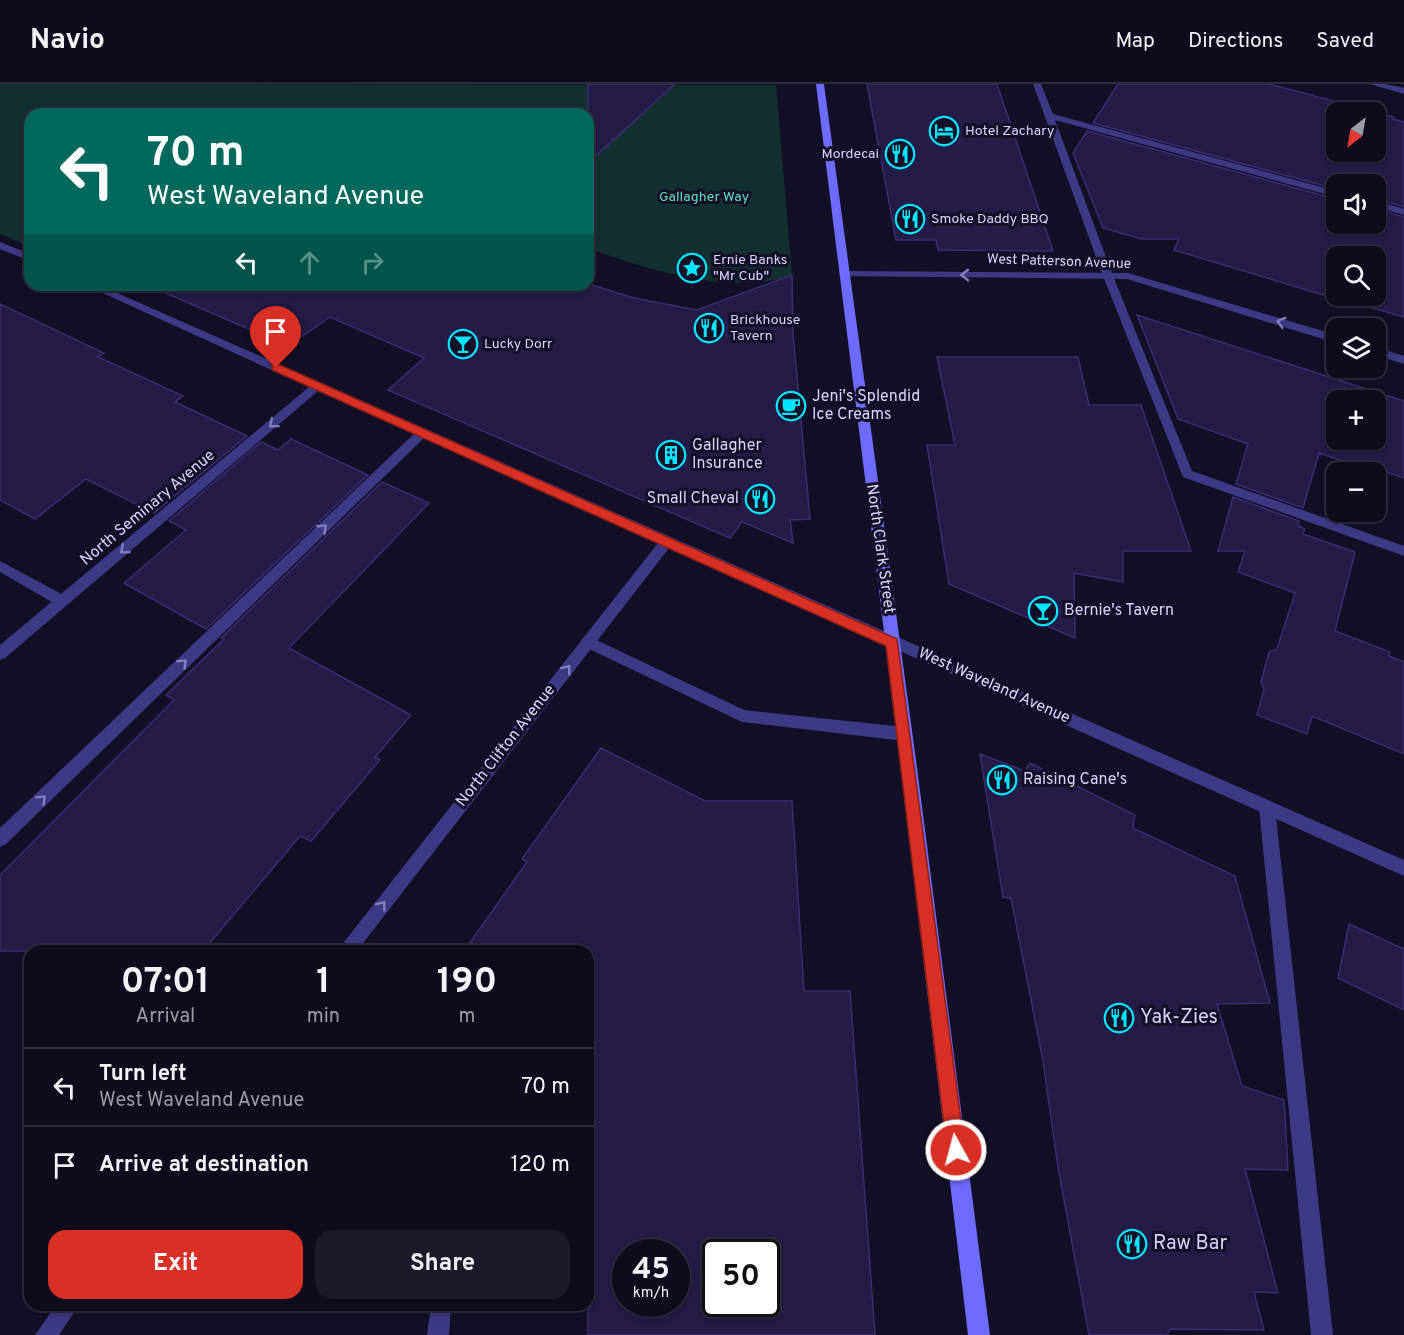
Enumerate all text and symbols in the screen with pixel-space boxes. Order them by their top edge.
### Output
text: Navio [30,23,105,59]
text: Map [1115,28,1155,55]
text: Directions [1188,28,1283,55]
text: Saved [1316,28,1374,55]
north arrow [1326,102,1386,162]
map controls [1326,102,1386,522]
hotel icon: Hotel Zachary [928,115,960,147]
place label: Hotel Zachary [965,123,1054,140]
text: 70 m [147,128,245,181]
icon: left [48,132,126,210]
restaurant icon: Mordecai [884,138,916,170]
place label: Mordecai [821,146,879,163]
button: sound [1326,174,1386,234]
text: West Waveland Avenue [147,180,424,214]
park label: Gallagher Way [659,189,749,206]
restaurant icon: Smoke Daddy BBQ [894,203,926,235]
place label: Smoke Daddy BBQ [931,211,1049,228]
icon: left [230,246,263,279]
icon: ahead [293,246,326,279]
icon: right [356,246,389,279]
button: search [1326,246,1386,306]
street label: West Patterson Avenue [987,251,1131,273]
place icon: Ernie Banks "Mr Cub" [676,252,708,284]
place label: Ernie Banks "Mr Cub" [713,252,787,285]
one-way arrow [960,269,969,281]
pin [250,306,301,368]
restaurant icon: Brickhouse Tavern [693,312,725,344]
place label: Brickhouse Tavern [730,312,800,345]
icon: arrive [259,315,292,348]
one-way arrow [1276,317,1286,329]
button: layers [1326,318,1386,378]
bar icon: Lucky Dorr [447,328,479,360]
place label: Lucky Dorr [484,336,553,353]
place label: Jeni's Splendid Ice Creams [812,387,920,425]
cafe icon: Jeni's Splendid Ice Creams [775,390,807,422]
button: + [1326,390,1386,450]
one-way arrow [269,417,280,428]
place label: Gallagher Insurance [692,436,763,474]
building icon: Gallagher Insurance [655,439,687,471]
street label: North Seminary Avenue [76,446,220,570]
button: − [1326,462,1386,522]
restaurant icon: Small Cheval [744,483,776,515]
street label: North Clark Street [861,483,899,615]
place label: Small Cheval [647,489,739,509]
one-way arrow [316,524,327,535]
one-way arrow [119,543,130,554]
bar icon: Bernie's Tavern [1027,595,1059,627]
place label: Bernie's Tavern [1064,601,1174,621]
street label: West Waveland Avenue [915,643,1073,729]
one-way arrow [175,660,186,671]
one-way arrow [559,664,570,675]
street label: North Clifton Avenue [452,681,560,811]
restaurant icon: Raising Cane's [986,764,1018,796]
place label: Raising Cane's [1023,770,1127,790]
one-way arrow [35,795,46,806]
one-way arrow [375,901,386,912]
text: 07:01 [121,960,210,1006]
text: 1 [316,960,331,1006]
text: 190 [437,960,497,1006]
restaurant icon: Yak-Zies [1103,1002,1135,1034]
text: Arrival [136,1004,195,1030]
text: min [307,1004,340,1030]
text: m [459,1004,475,1030]
place label: Yak-Zies [1140,1005,1218,1031]
text: Turn left [99,1061,187,1088]
icon: left [48,1071,81,1104]
text: 70 m [521,1074,570,1101]
text: West Waveland Avenue [99,1088,304,1114]
position arrow [924,1118,988,1182]
icon: arrive [48,1149,81,1182]
text: Arrive at destination [99,1152,309,1179]
text: 120 m [510,1152,570,1179]
restaurant icon: Raw Bar [1116,1228,1148,1260]
button: Exit [48,1230,303,1299]
button: Share [315,1230,570,1299]
place label: Raw Bar [1153,1231,1228,1257]
speed limit sign: 50 [702,1239,780,1317]
text: 45 [632,1252,670,1289]
text: km/h [633,1284,669,1303]

